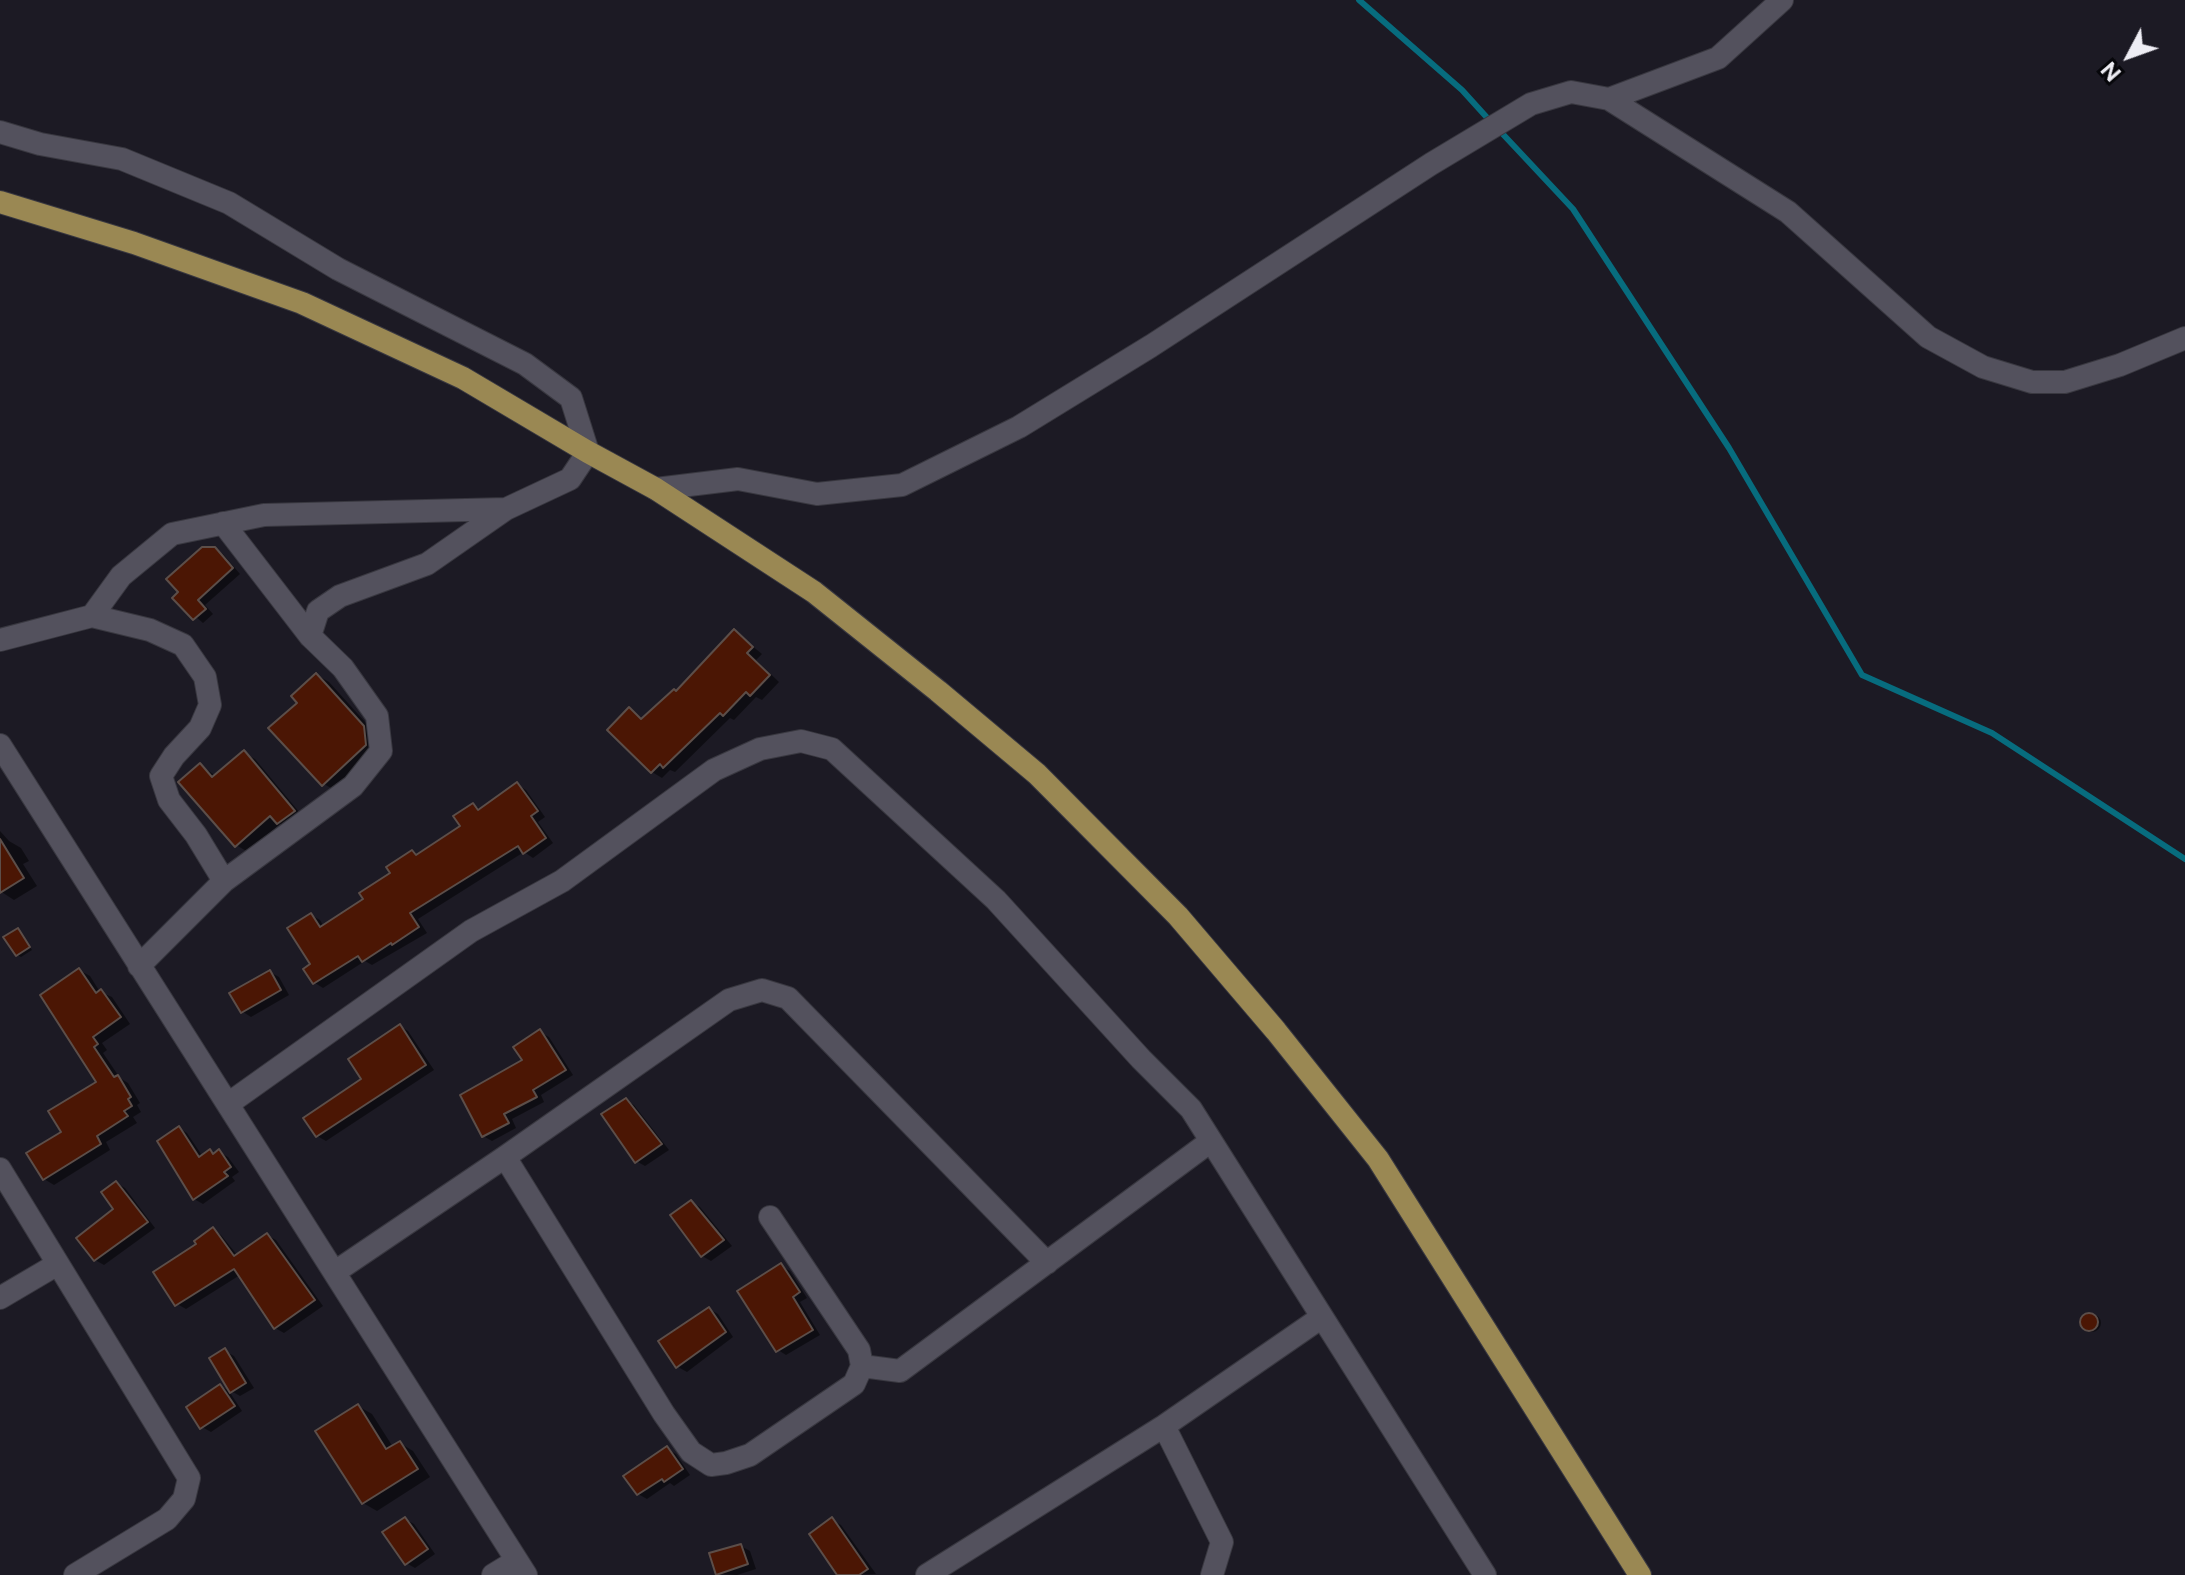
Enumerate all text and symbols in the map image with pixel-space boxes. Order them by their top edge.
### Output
north arrow [2089,16,2169,96]
text: N [2095,57,2126,87]

